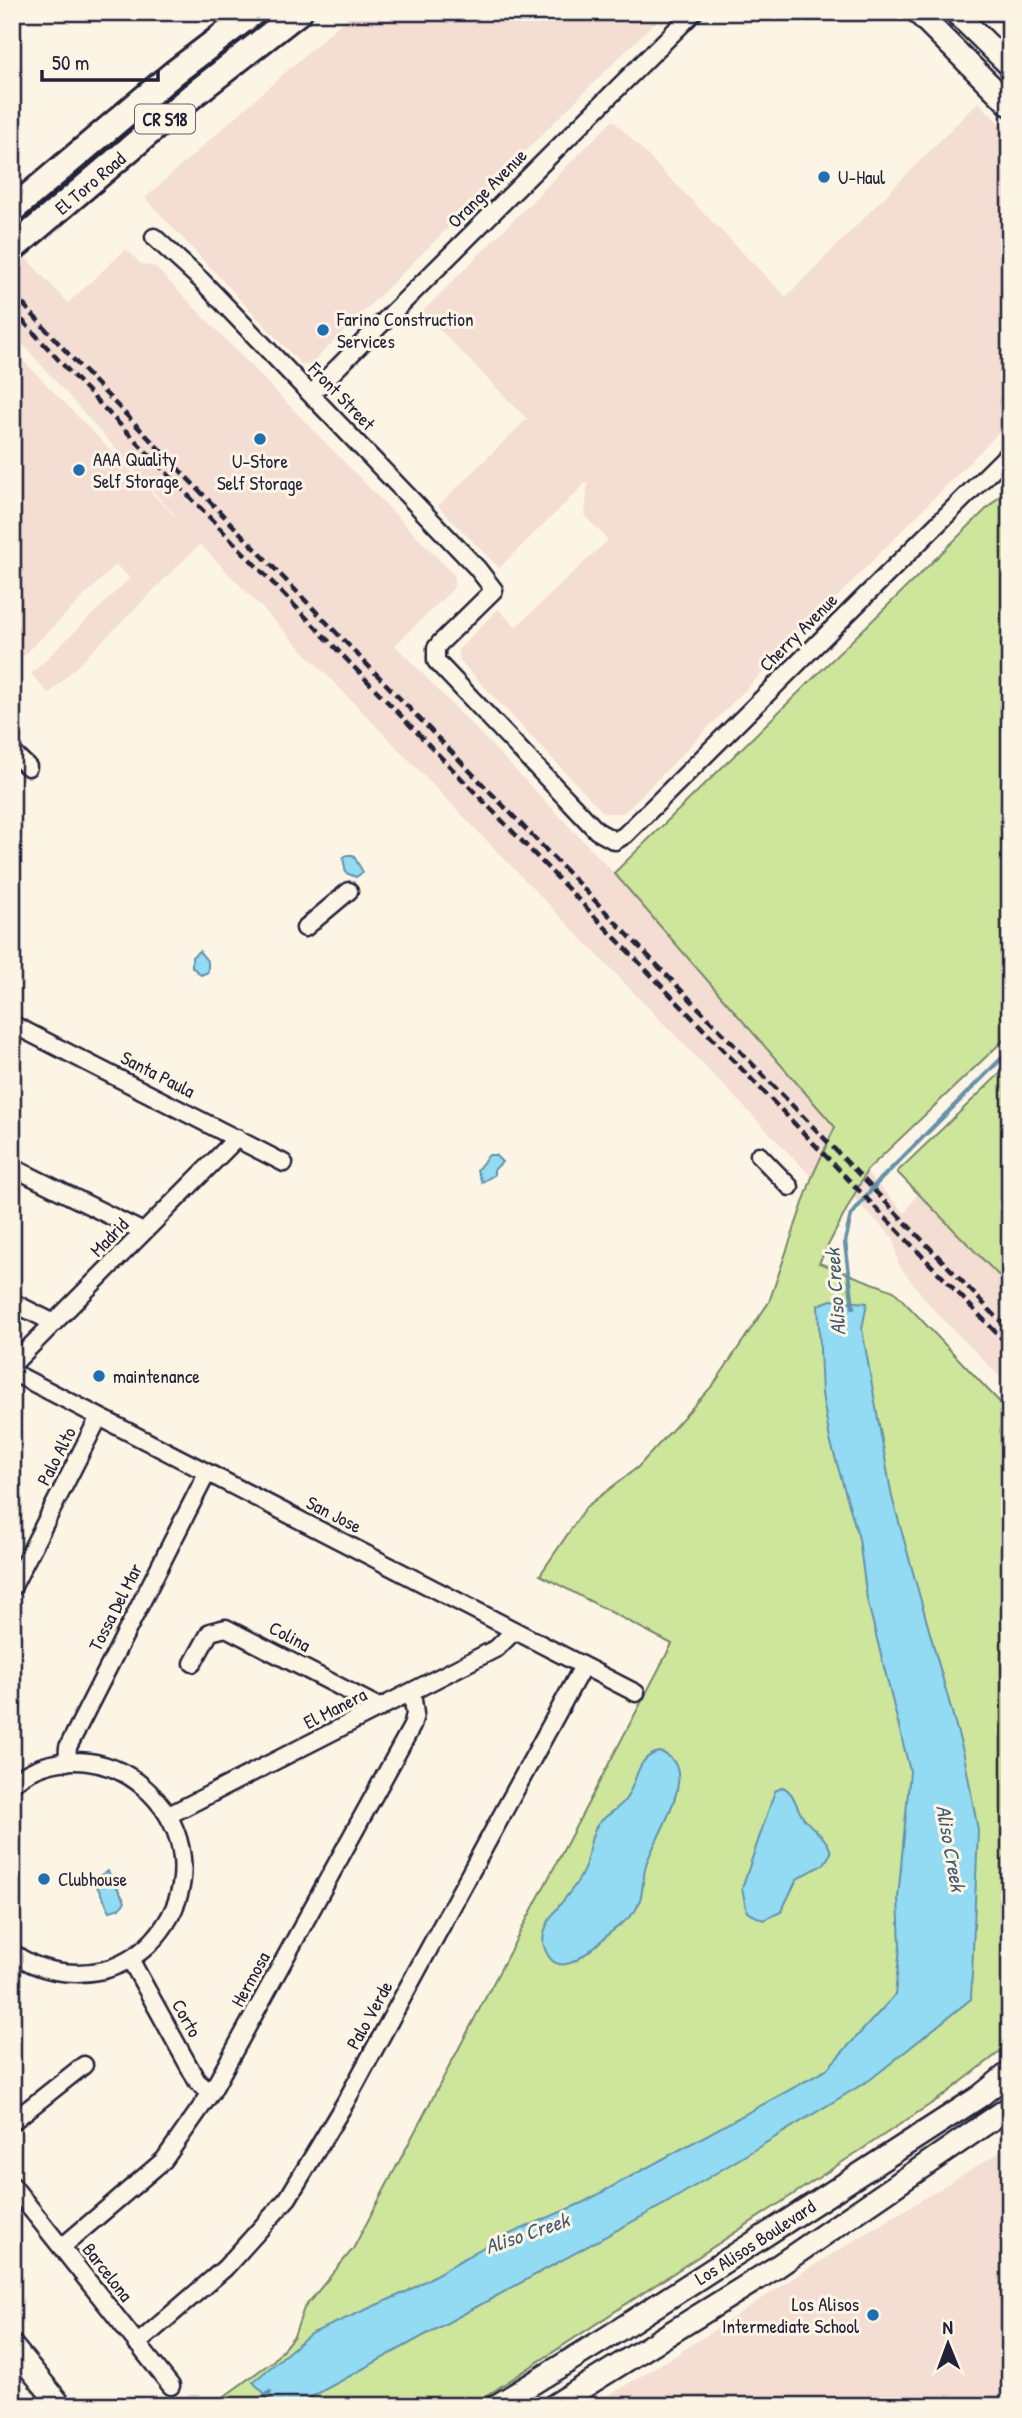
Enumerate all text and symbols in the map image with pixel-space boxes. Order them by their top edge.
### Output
scale bar [42,38,158,82]
text: 50 m [52,48,89,77]
road number: CR S18 [135,104,195,134]
street label: Orange Avenue [442,142,533,233]
street label: El Toro Road [49,145,131,220]
place label: U-Haul [838,164,886,190]
marker: U-Haul [816,169,832,185]
place label: Farino Construction Services [336,306,474,354]
marker: Farino Construction Services [315,322,331,338]
street label: Front Street [302,355,381,436]
marker: U-Store Self Storage [252,431,268,447]
place label: AAA Quality Self Storage [93,446,180,494]
place label: U-Store Self Storage [217,448,304,496]
marker: AAA Quality Self Storage [71,462,87,478]
street label: Cherry Avenue [753,587,843,677]
street label: Santa Paula [117,1044,200,1104]
street label: Madrid [84,1211,134,1262]
water label: Aliso Creek [817,1245,852,1336]
place label: maintenance [113,1363,200,1389]
marker: maintenance [91,1368,107,1384]
street label: Palo Alto [30,1422,82,1490]
street label: San Jose [302,1489,366,1539]
street label: Tossa Del Mar [82,1558,148,1655]
street label: Colina [265,1614,316,1658]
street label: El Manera [299,1681,371,1735]
water label: Aliso Creek [929,1803,973,1896]
place label: Clubhouse [58,1866,127,1892]
marker: Clubhouse [36,1871,52,1887]
street label: Hermosa [224,1946,276,2011]
street label: Palo Verde [340,1976,399,2054]
street label: Corto [166,1994,208,2042]
street label: Los Alisos Boulevard [690,2193,821,2291]
water label: Aliso Creek [481,2204,575,2261]
street label: Barcelona [77,2237,140,2307]
place label: Los Alisos Intermediate School [722,2291,860,2339]
marker: Los Alisos Intermediate School [865,2307,881,2323]
north arrow [914,2310,984,2380]
text: N [942,2314,953,2340]

